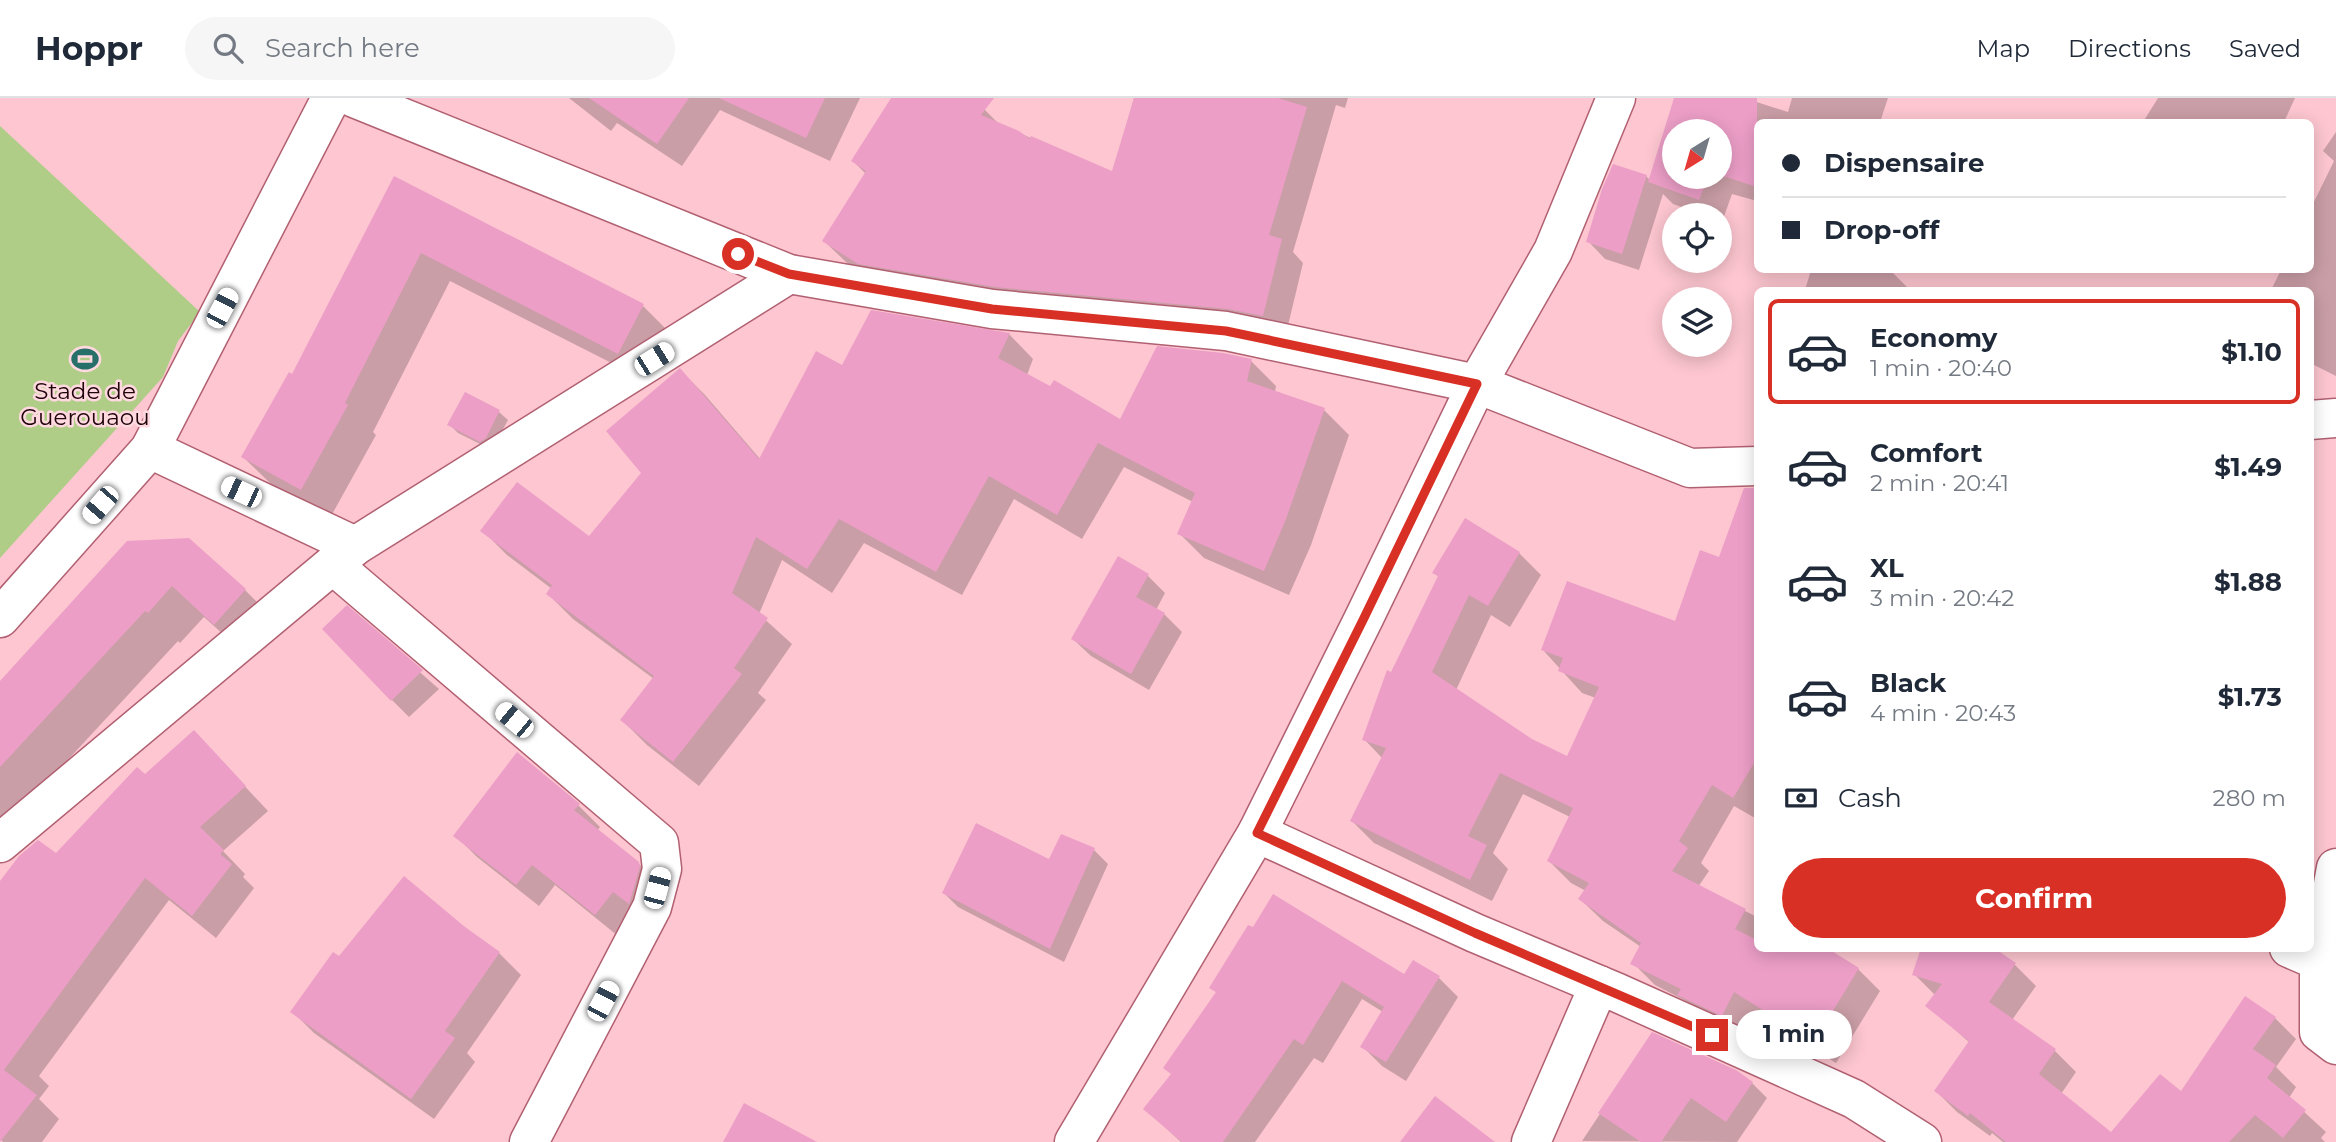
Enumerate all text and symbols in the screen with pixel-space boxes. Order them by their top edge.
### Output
search box [185,17,675,80]
text: Hoppr [35,28,143,68]
icon: search [209,29,247,67]
text: Search here [265,32,420,64]
text: Map [1977,34,2030,63]
text: Directions [2068,34,2191,63]
text: Saved [2229,34,2301,63]
north arrow [1662,119,1732,189]
map controls [1662,119,1732,357]
text: Dispensaire [1824,147,1984,179]
button: locate [1662,203,1732,273]
text: Drop-off [1824,214,1939,246]
route start [722,238,754,270]
car [203,285,242,331]
button: layers [1662,287,1732,357]
icon: car [1786,320,1849,383]
text: Economy [1870,322,1997,354]
text: $1.10 [2221,336,2282,368]
car [631,339,678,379]
sports icon: Stade de Guerouaou [70,344,100,374]
text: 1 min · 20:40 [1870,354,2012,382]
place label: Stade de Guerouaou [20,377,150,431]
icon: car [1786,435,1849,498]
text: Comfort [1870,437,1982,469]
text: $1.49 [2214,451,2282,483]
text: 2 min · 20:41 [1870,469,2009,497]
car [218,474,265,510]
car [79,482,122,528]
icon: car [1786,550,1849,613]
text: XL [1870,552,1904,584]
text: $1.88 [2214,566,2282,598]
text: 3 min · 20:42 [1870,584,2014,612]
icon: car [1786,665,1849,728]
text: Black [1870,667,1946,699]
text: $1.73 [2218,681,2282,713]
car [492,698,537,742]
text: 4 min · 20:43 [1870,699,2016,727]
icon: cash [1782,779,1820,817]
text: Cash [1838,782,1902,814]
text: 280 m [2213,784,2286,812]
button: Confirm [1782,858,2286,938]
car [642,865,673,911]
car [584,978,623,1024]
callout: 1 min [1736,1010,1852,1060]
route end [1696,1019,1728,1051]
text: 1 min [1763,1020,1825,1048]

